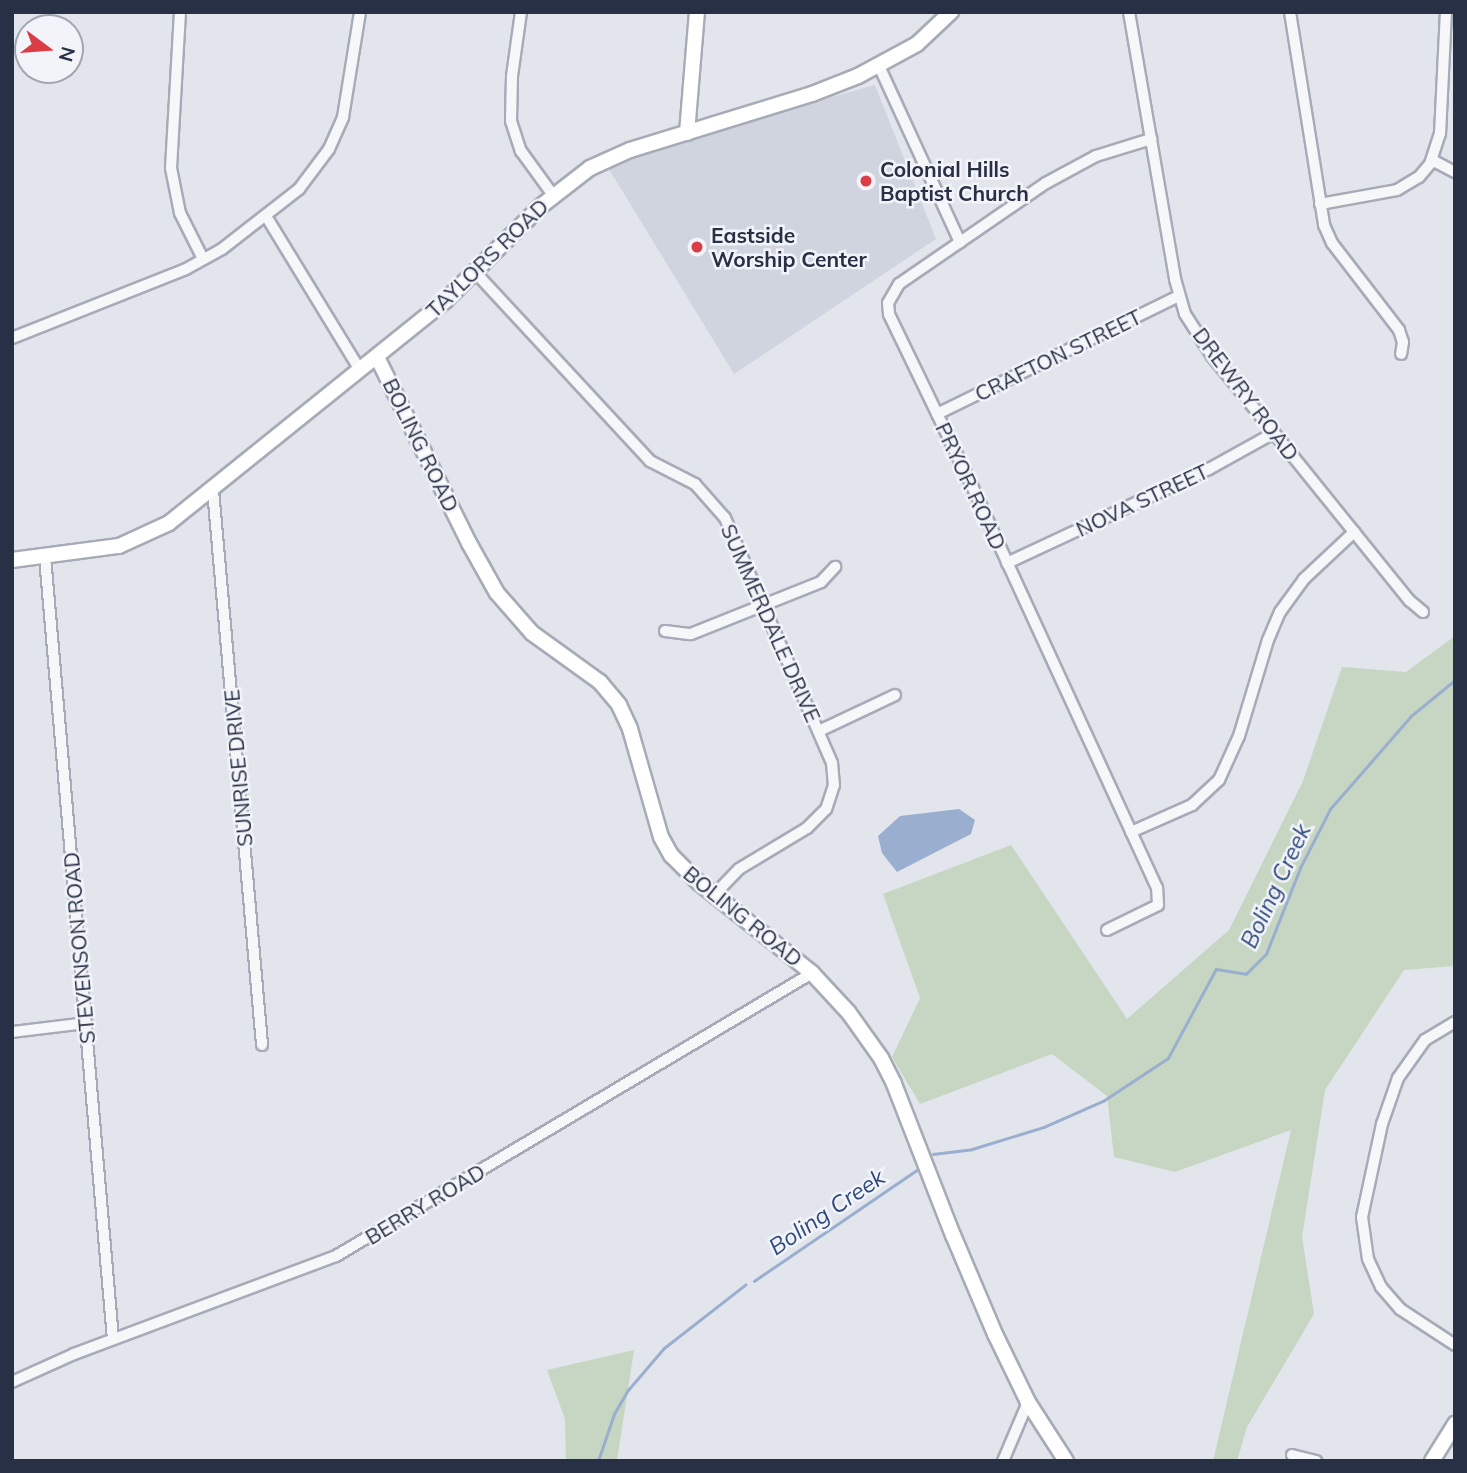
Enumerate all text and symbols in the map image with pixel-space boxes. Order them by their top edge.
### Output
north arrow [14,14,84,84]
text: N [54,44,81,64]
place label: Colonial Hills Baptist Church [880,156,1029,206]
marker: Colonial Hills Baptist Church [858,173,874,189]
street label: TAYLORS ROAD [421,193,553,323]
place label: Eastside Worship Center [711,222,867,272]
marker: Eastside Worship Center [689,239,705,255]
street label: CRAFTON STREET [971,304,1145,406]
street label: DREWRY ROAD [1188,323,1304,465]
street label: BOLING ROAD [378,374,464,516]
street label: PRYOR ROAD [931,418,1011,554]
street label: NOVA STREET [1072,458,1212,542]
street label: SUMMERDALE DRIVE [716,520,826,726]
street label: SUNRISE DRIVE [219,688,257,848]
water label: Boling Creek [1235,820,1317,952]
street label: STEVENSON ROAD [58,851,100,1045]
street label: BOLING ROAD [679,860,807,972]
street label: BERRY ROAD [361,1158,489,1250]
water label: Boling Creek [764,1163,890,1261]

